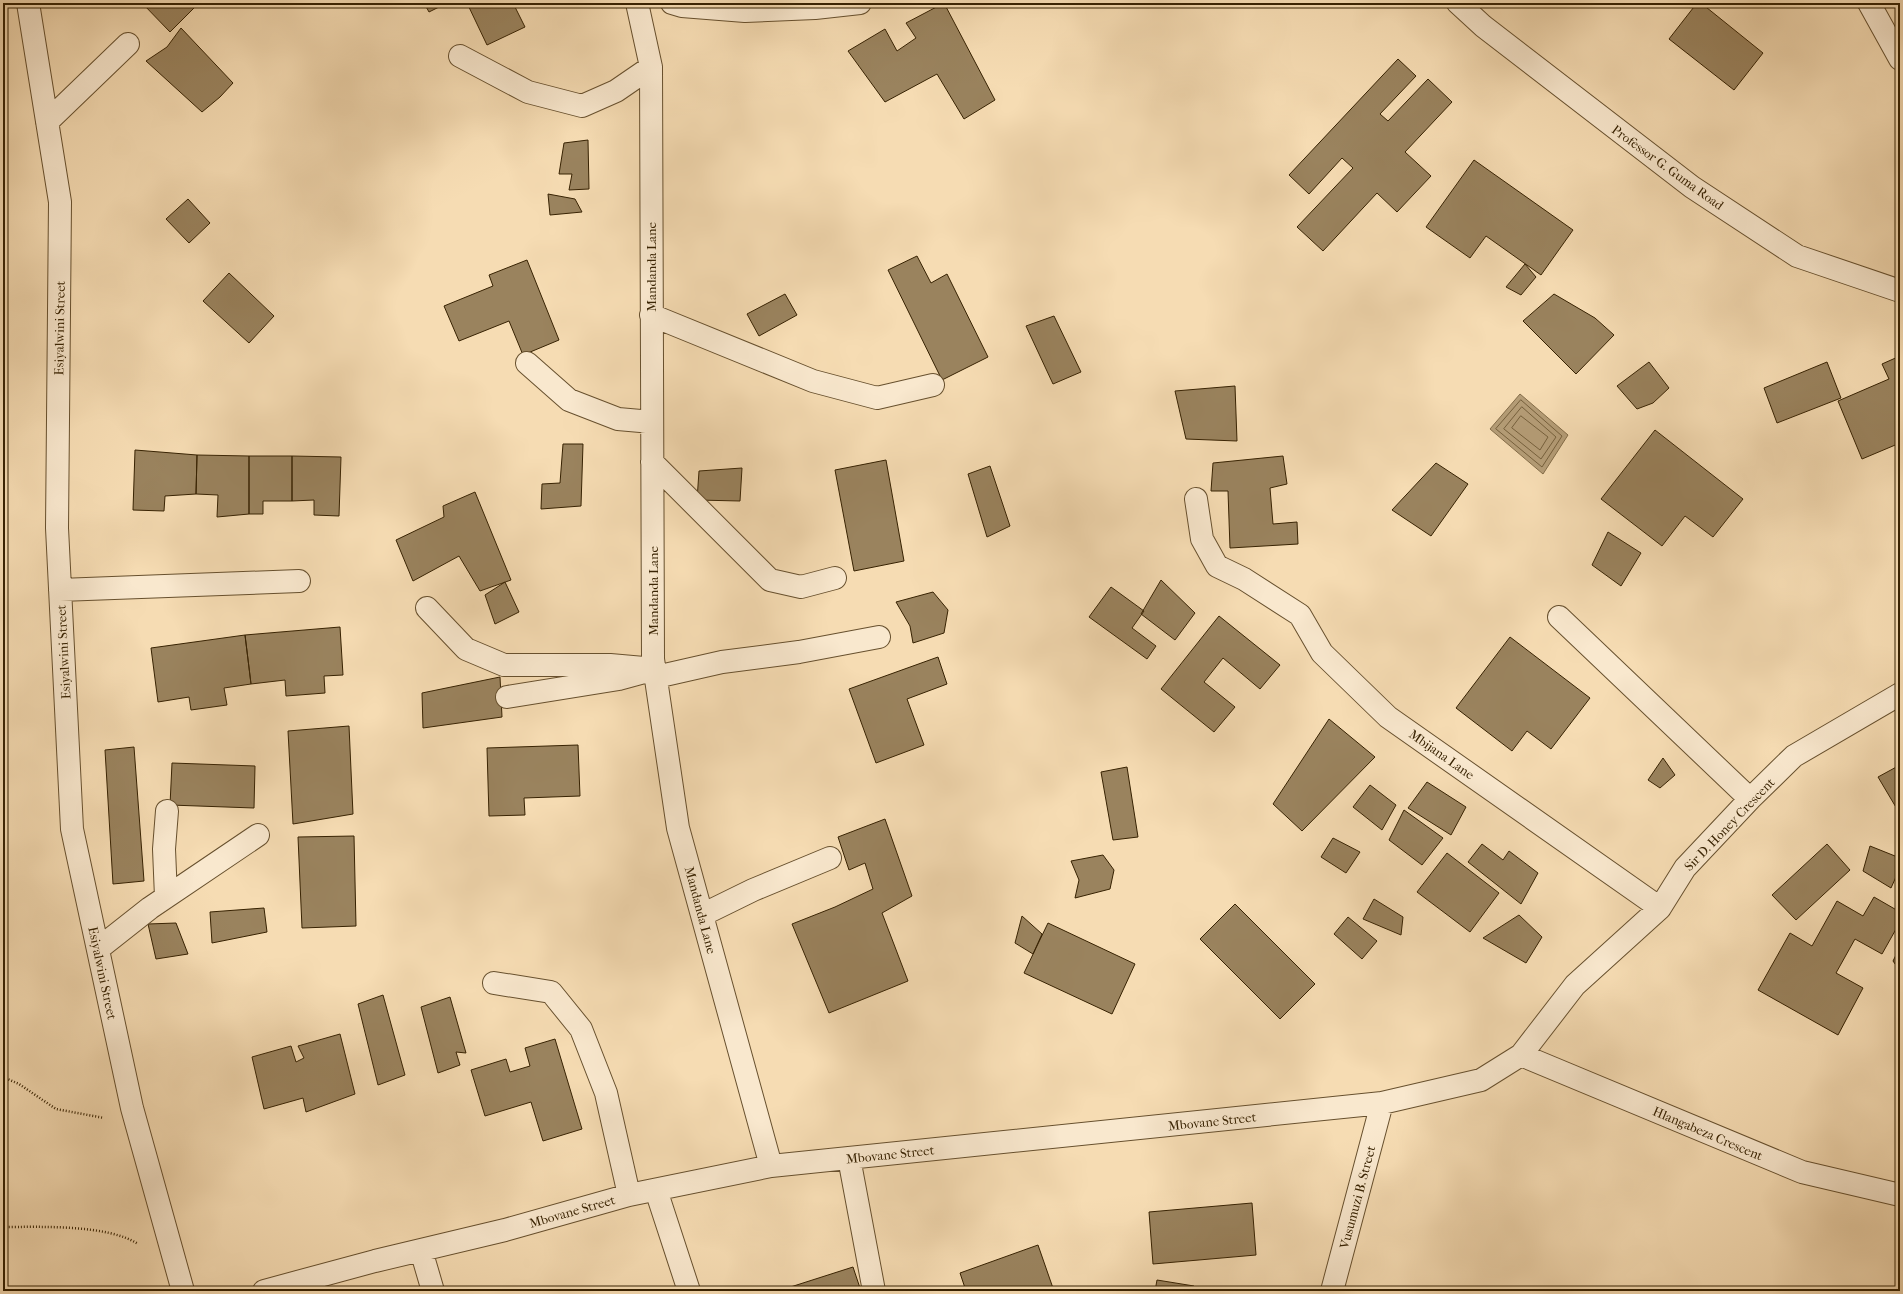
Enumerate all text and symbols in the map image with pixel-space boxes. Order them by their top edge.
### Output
street label: Professor G. Guma Road [1609,122,1727,213]
street label: Mandanda Lane [644,222,659,312]
street label: Esiyalwini Street [51,280,68,375]
street label: Mandanda Lane [646,546,661,636]
street label: Esiyalwini Street [54,604,73,700]
street label: Mbijana Lane [1406,726,1478,783]
street label: Sir D. Honey Crescent [1681,775,1778,874]
street label: Mandanda Lane [682,865,720,956]
street label: Esiyalwini Street [85,925,120,1021]
street label: Hlangabeza Crescent [1651,1104,1765,1164]
street label: Mbovane Street [1167,1109,1257,1134]
street label: Mbovane Street [845,1142,935,1167]
street label: Vusumuzi B. Street [1336,1144,1379,1251]
street label: Mbovane Street [528,1192,617,1231]

